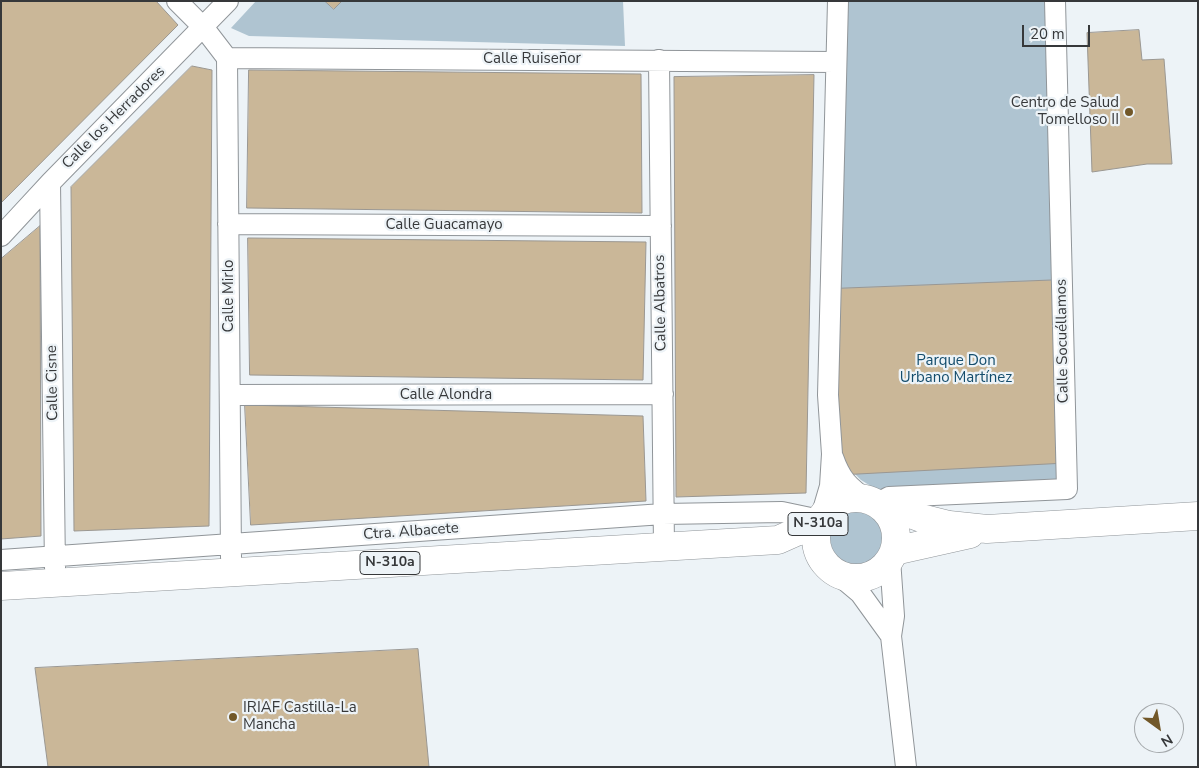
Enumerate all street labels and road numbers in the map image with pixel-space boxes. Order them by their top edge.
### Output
street label: Calle Ruiseñor [483,50,581,68]
street label: Calle los Herradores [59,63,169,173]
street label: Calle Guacamayo [385,216,503,234]
street label: Calle Albatros [651,255,671,351]
street label: Calle Mirlo [220,260,238,332]
street label: Calle Socuéllamos [1053,279,1073,403]
street label: Calle Cisne [43,345,63,421]
street label: Calle Alondra [400,386,492,404]
road number: N-310a [788,512,848,536]
street label: Ctra. Albacete [363,520,459,544]
road number: N-310a [360,552,420,574]

